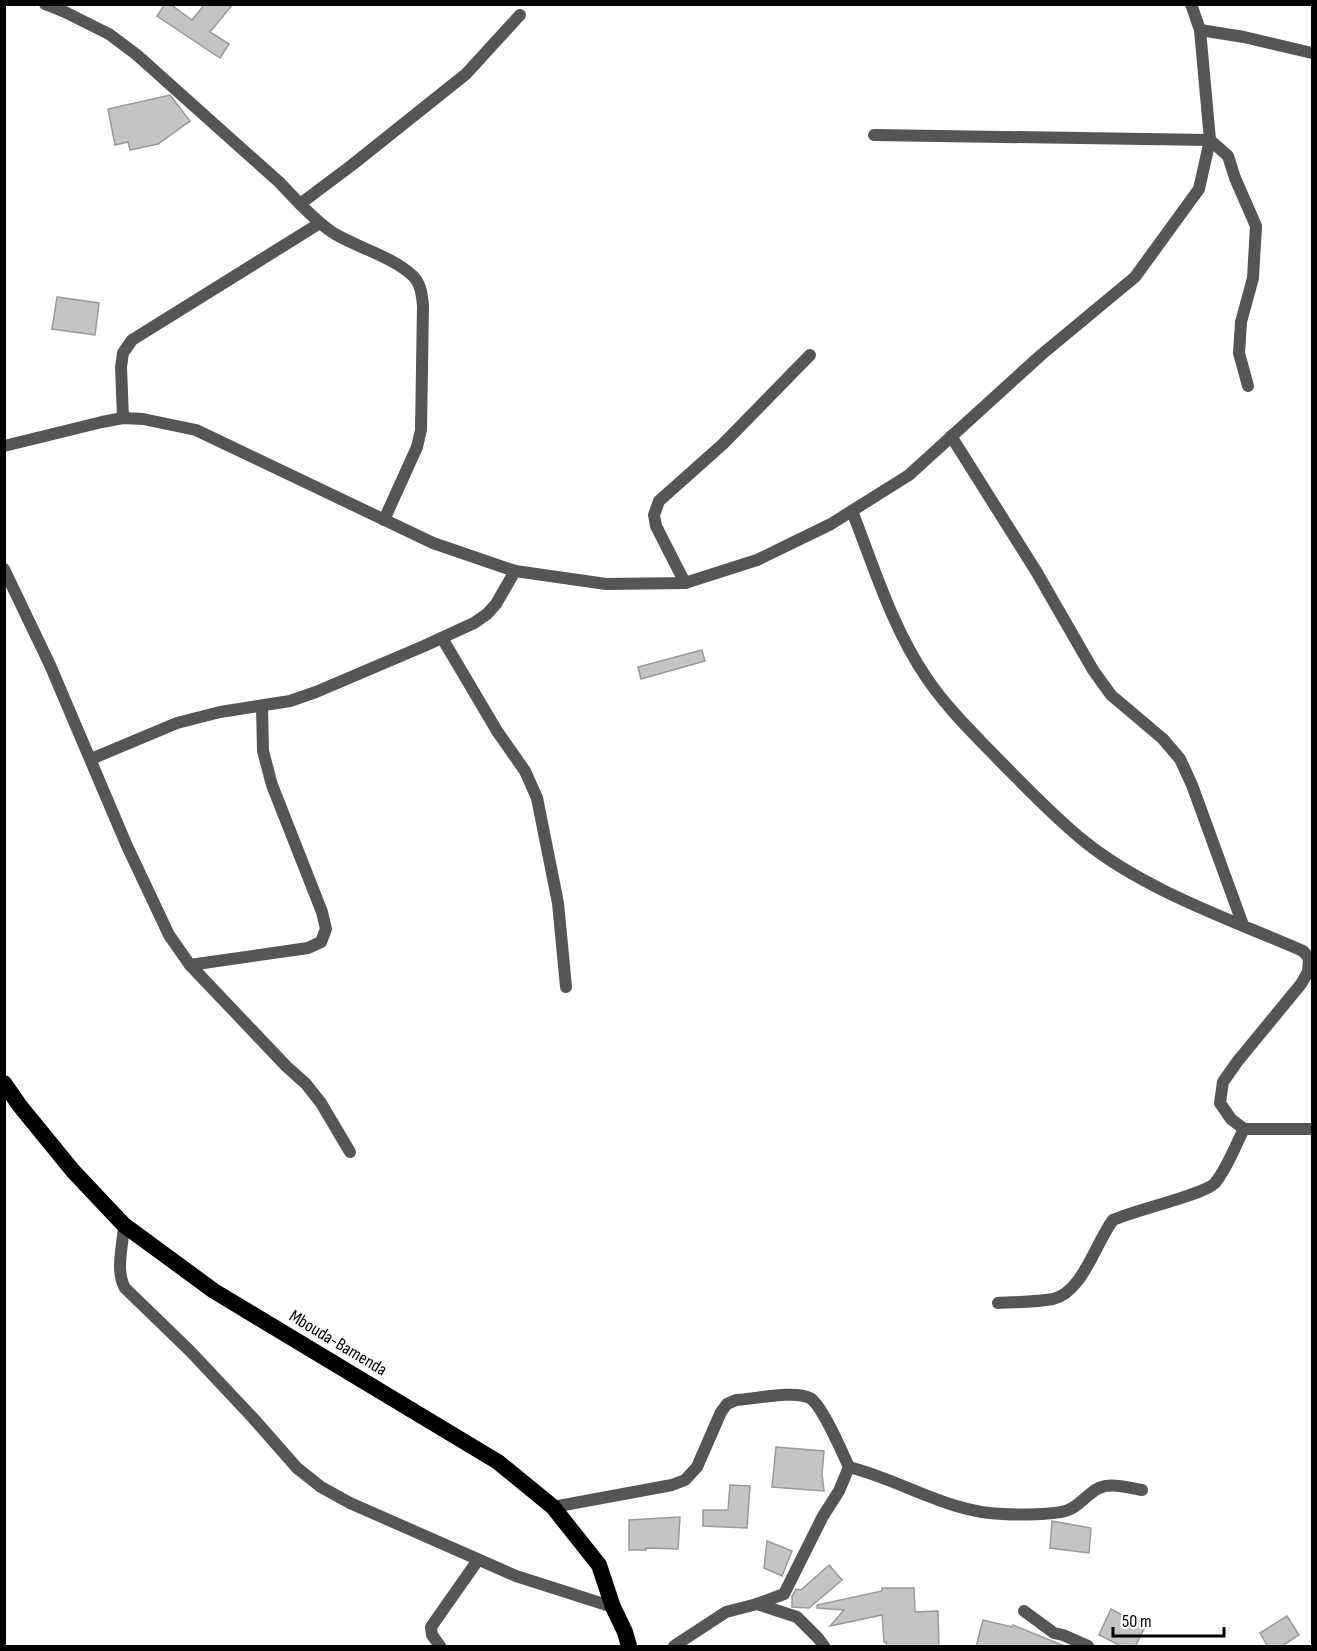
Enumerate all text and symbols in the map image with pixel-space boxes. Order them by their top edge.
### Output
street label: Mbouda-Bamenda [285,1306,391,1380]
scale bar [1113,1600,1224,1638]
text: 50 m [1122,1611,1152,1632]

